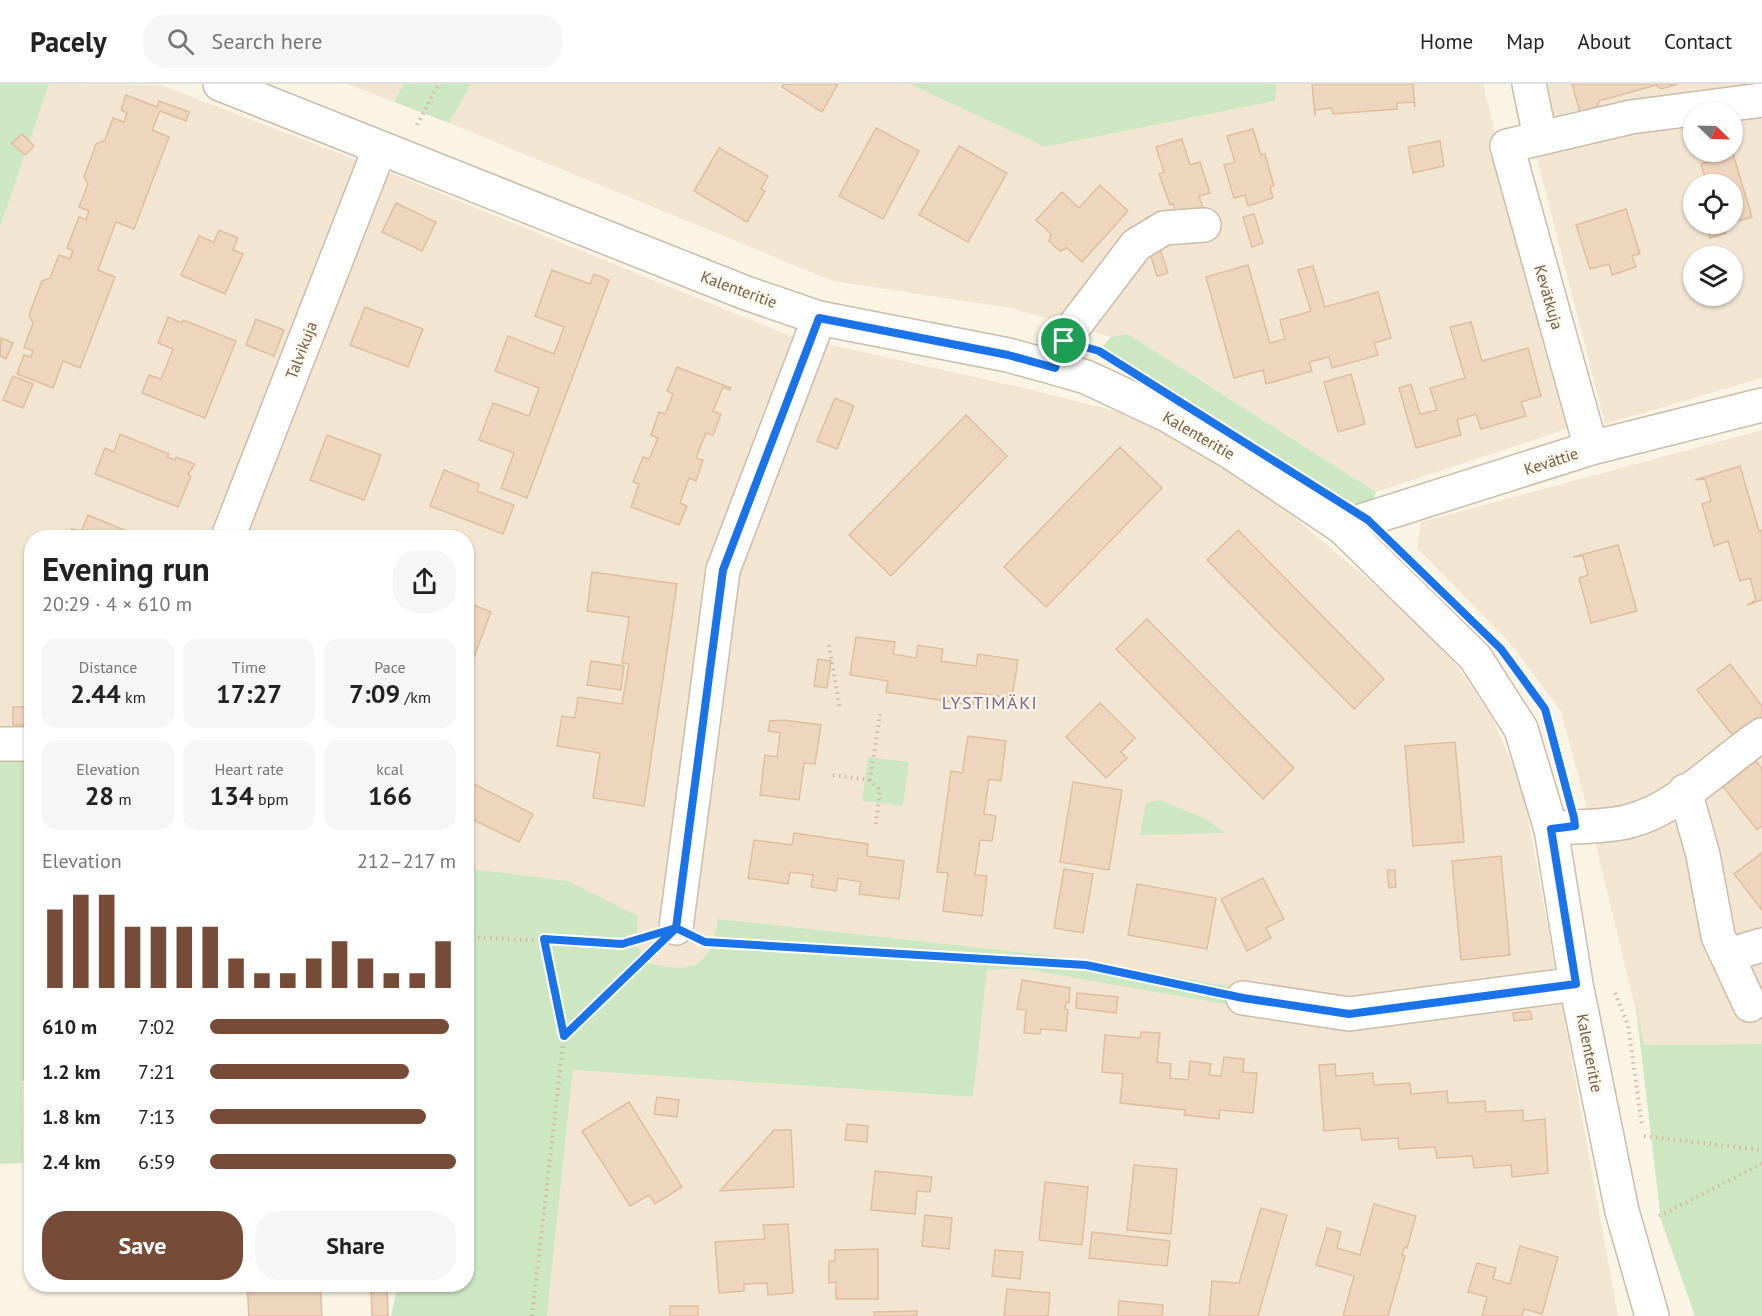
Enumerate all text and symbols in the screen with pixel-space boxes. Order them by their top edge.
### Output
search box [143,14,563,68]
text: Pacely [30,23,107,60]
icon: search [164,25,197,58]
text: Search here [212,27,323,55]
text: Home [1420,28,1473,55]
text: Map [1506,28,1545,55]
text: About [1578,28,1631,55]
text: Contact [1664,28,1732,55]
north arrow [1683,102,1743,162]
map controls [1683,102,1743,306]
button: locate [1683,174,1743,234]
button: layers [1683,246,1743,306]
street label: Kevätkuja [1530,262,1568,332]
street label: Kalenteritie [698,266,780,312]
pin [1038,315,1089,366]
street label: Talvikuja [281,318,321,382]
icon: arrive [1047,324,1080,357]
street label: Kalenteritie [1159,406,1239,464]
street label: Kevättie [1521,443,1581,479]
text: Evening run [42,547,210,590]
button: share [393,550,456,613]
text: 20:29 · 4 × 610 m [42,591,192,617]
text: Distance [79,657,137,677]
text: Time [232,657,266,677]
text: Pace [374,657,406,677]
text: 2.44 [70,677,121,710]
text: 17:27 [216,677,282,710]
text: 7:09 [349,677,400,710]
text: km [121,687,146,707]
text: /km [400,687,431,707]
district label: LYSTIMÄKI [942,691,1038,714]
text: Elevation [76,759,140,779]
text: Heart rate [214,759,284,779]
text: kcal [376,759,404,779]
text: 28 [85,779,114,812]
text: 134 [210,779,254,812]
text: 166 [368,779,412,812]
text: m [114,789,131,809]
text: bpm [254,789,288,809]
text: Elevation [42,848,122,874]
text: 212–217 m [357,848,456,874]
street label: Kalenteritie [1573,1012,1607,1094]
text: 610 m [42,1014,97,1040]
text: 7:02 [138,1014,175,1040]
text: 1.2 km [42,1059,101,1085]
text: 7:21 [138,1059,175,1085]
text: 1.8 km [42,1104,101,1130]
text: 7:13 [138,1104,175,1130]
text: 2.4 km [42,1149,101,1175]
text: 6:59 [138,1149,175,1175]
button: Save [42,1211,243,1280]
button: Share [255,1211,456,1280]

